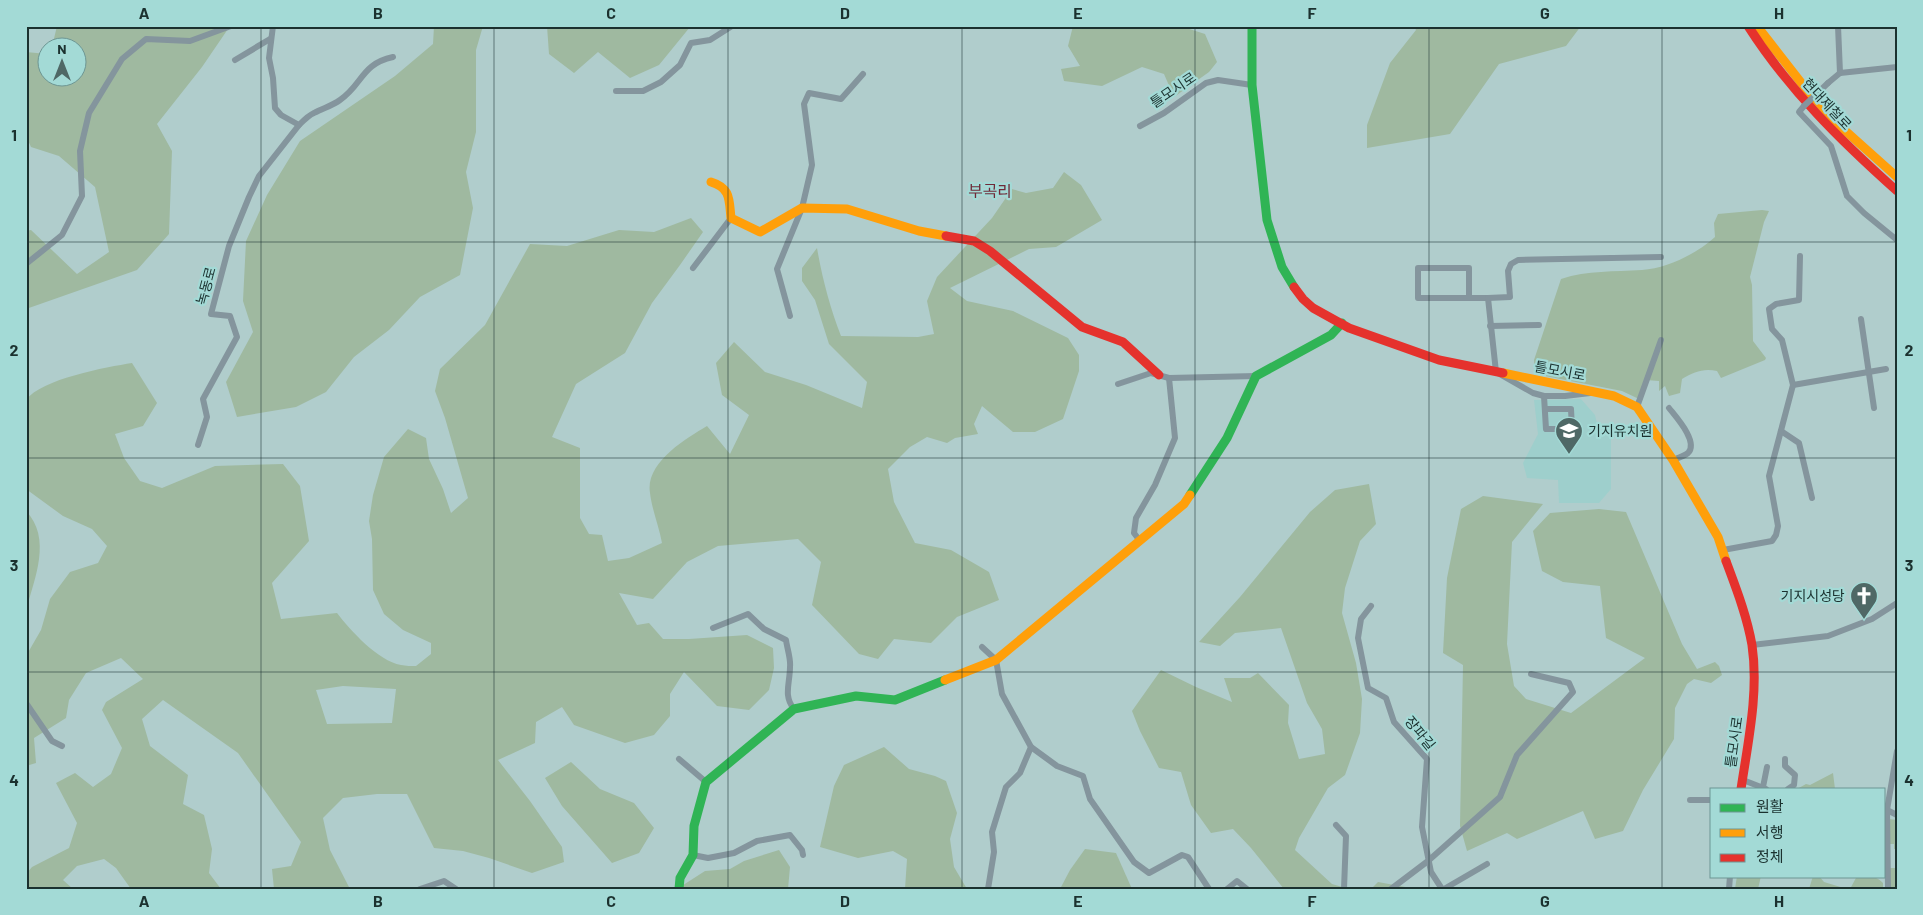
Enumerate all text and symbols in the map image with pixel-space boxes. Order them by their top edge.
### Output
text: A [139,3,150,22]
text: B [373,3,383,22]
text: C [606,3,616,22]
text: D [840,3,850,22]
text: E [1073,3,1083,22]
text: F [1308,3,1317,22]
text: G [1540,3,1550,22]
text: H [1774,3,1784,22]
north arrow [38,38,88,88]
text: N [57,40,67,57]
street label: 틀모시로 [1147,68,1199,111]
street label: 현대제철로 [1799,74,1856,133]
text: 1 [11,125,17,144]
text: 1 [1906,125,1912,144]
district label: 부곡리 [968,181,1012,200]
street label: 녹동로 [192,265,219,307]
text: 2 [10,340,19,359]
text: 2 [1905,340,1914,359]
street label: 틀모시로 [1533,357,1587,384]
school or university icon: 기지유치원 [1554,416,1584,455]
place label: 기지유치원 [1588,422,1652,439]
text: 3 [10,555,18,574]
text: 3 [1905,555,1913,574]
church icon: 기지시성당 [1849,581,1879,620]
place label: 기지시성당 [1781,587,1845,604]
street label: 장파길 [1402,712,1439,753]
street label: 틀모시로 [1722,715,1746,769]
text: 4 [9,770,19,789]
text: 4 [1904,770,1914,789]
legend [1710,788,1886,878]
text: 원활 [1756,797,1784,815]
text: 서행 [1756,823,1784,841]
text: 정체 [1756,847,1784,865]
text: A [139,891,150,910]
text: B [373,891,383,910]
text: C [606,891,616,910]
text: D [840,891,850,910]
text: E [1073,891,1083,910]
text: F [1308,891,1317,910]
text: G [1540,891,1550,910]
text: H [1774,891,1784,910]

